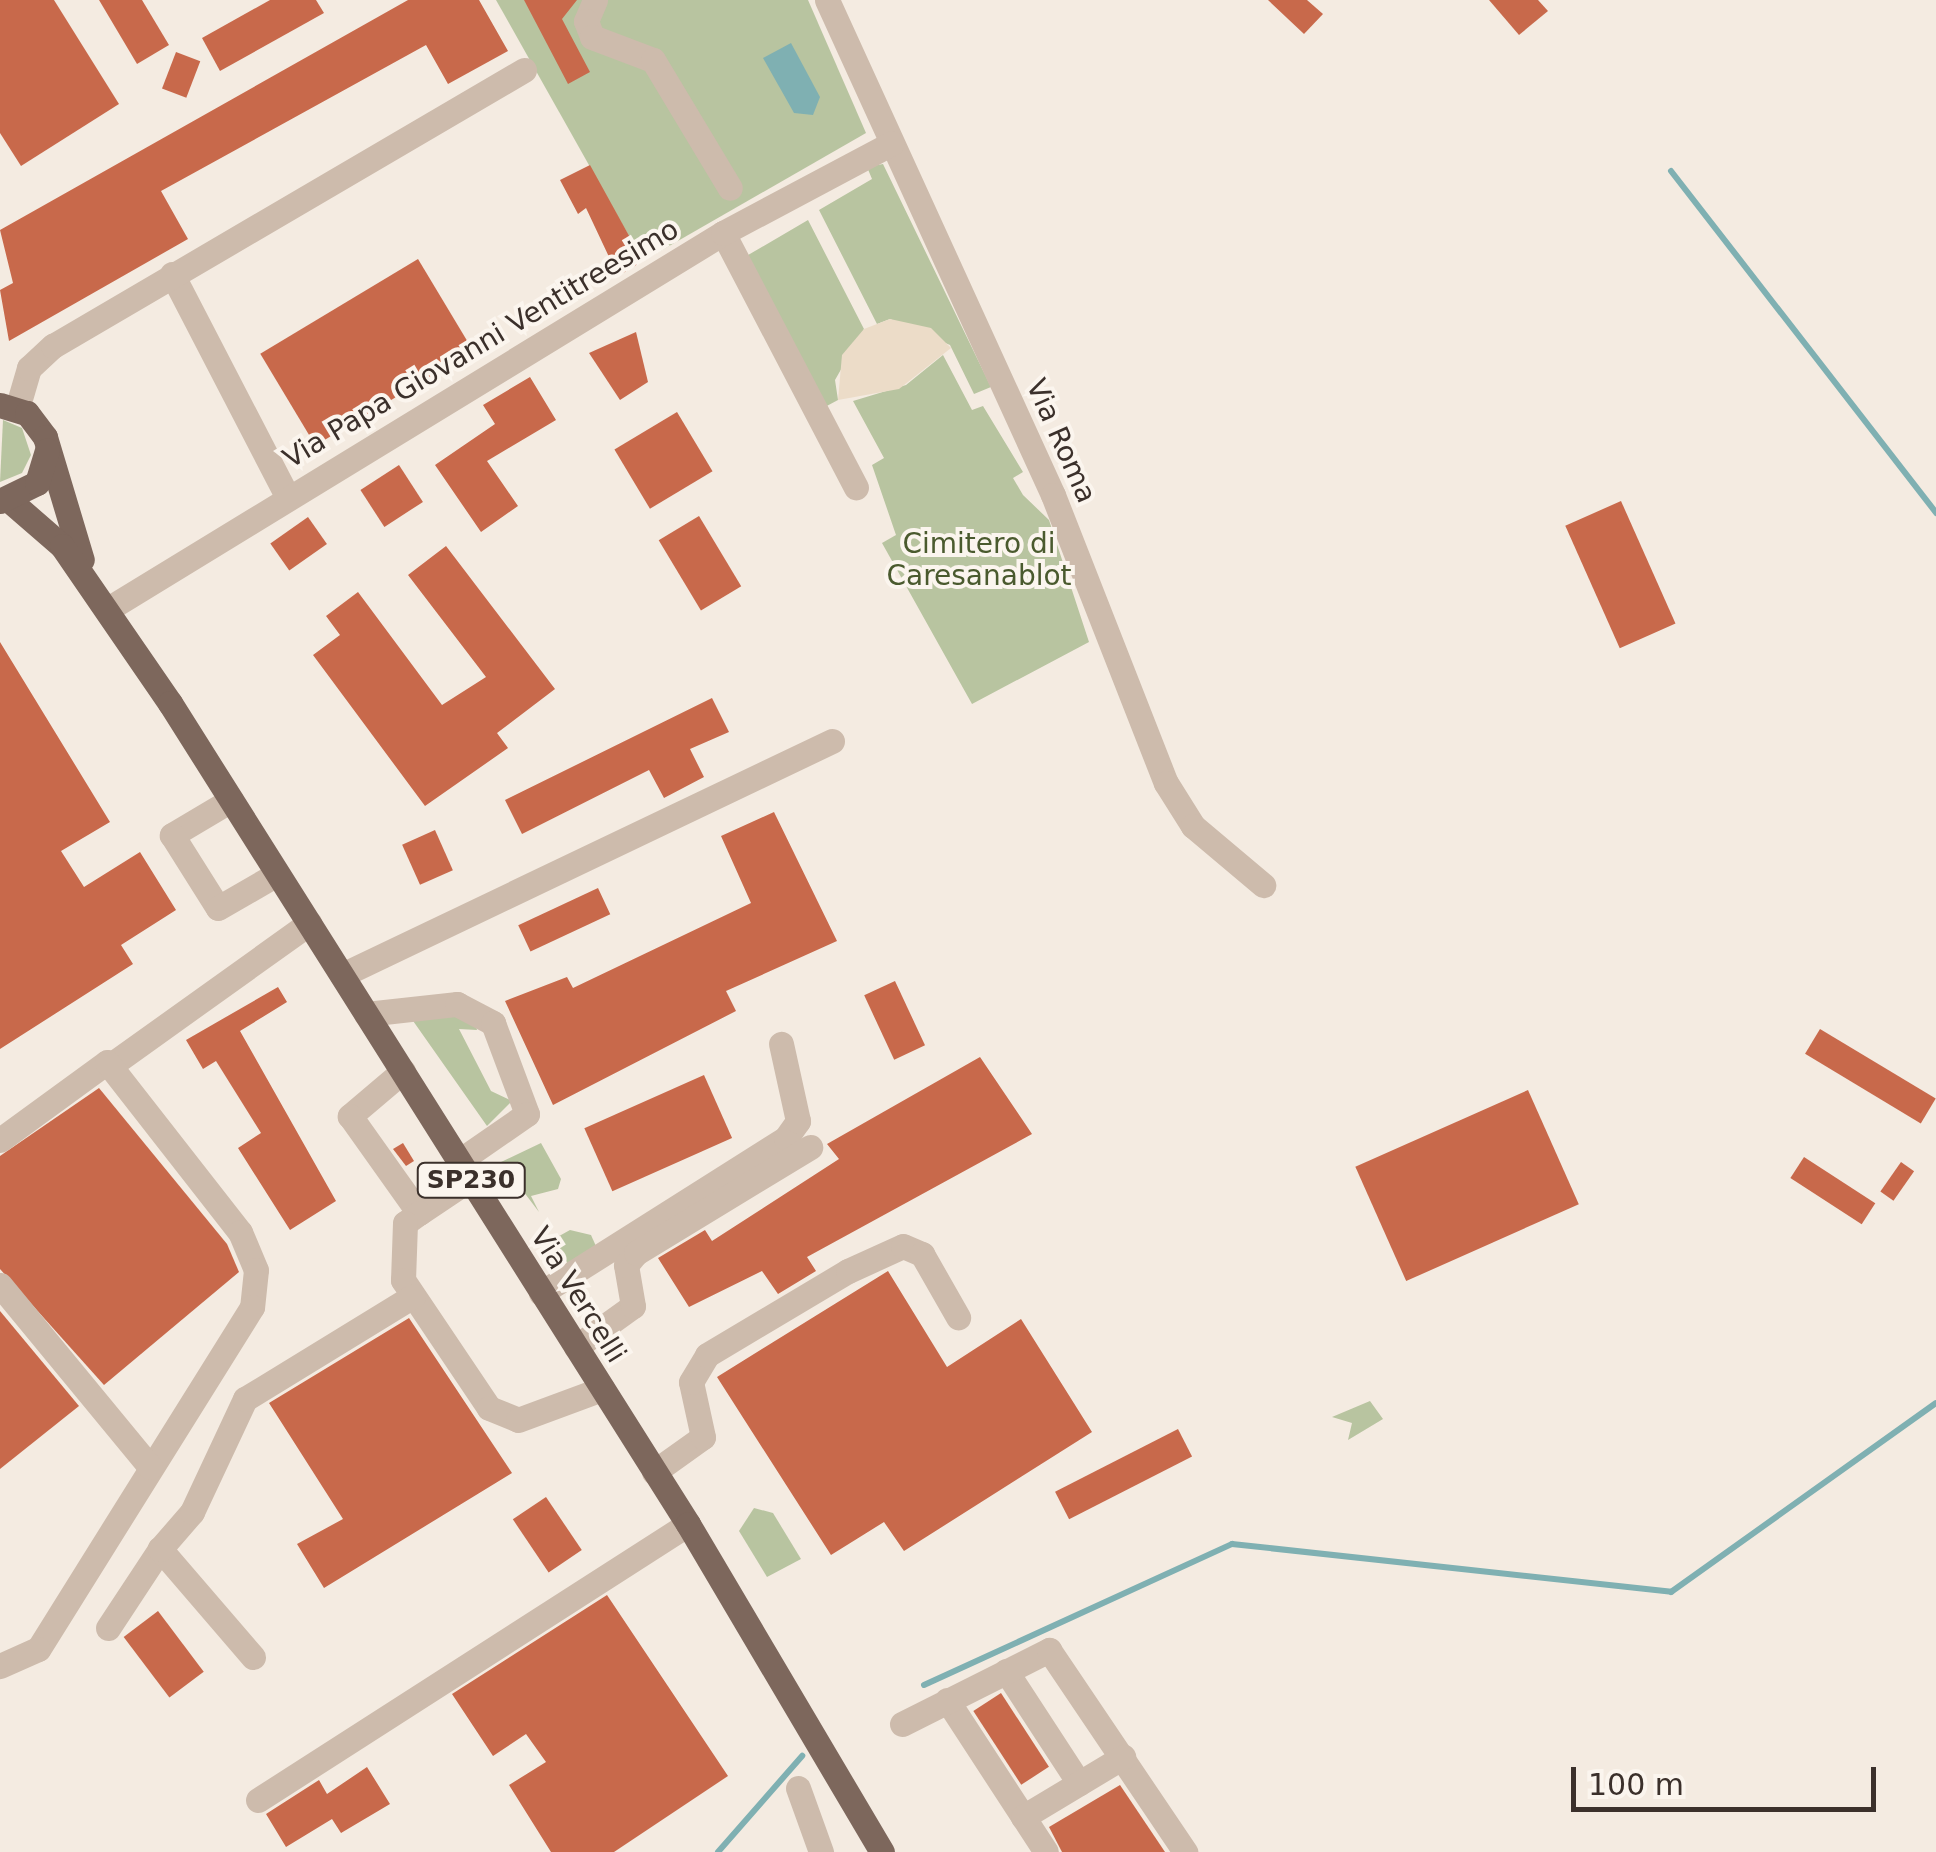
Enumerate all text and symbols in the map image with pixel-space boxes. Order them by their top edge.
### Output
street label: Via Papa Giovanni Ventitreesimo [277,212,685,476]
street label: Via Roma [1019,374,1103,508]
park label: Cimitero di Caresanablot [886,527,1072,593]
road number: SP230 [416,1160,526,1200]
street label: Via Vercelli [523,1221,633,1369]
scale bar [1576,1747,1881,1809]
text: 100 m [1588,1767,1684,1802]

